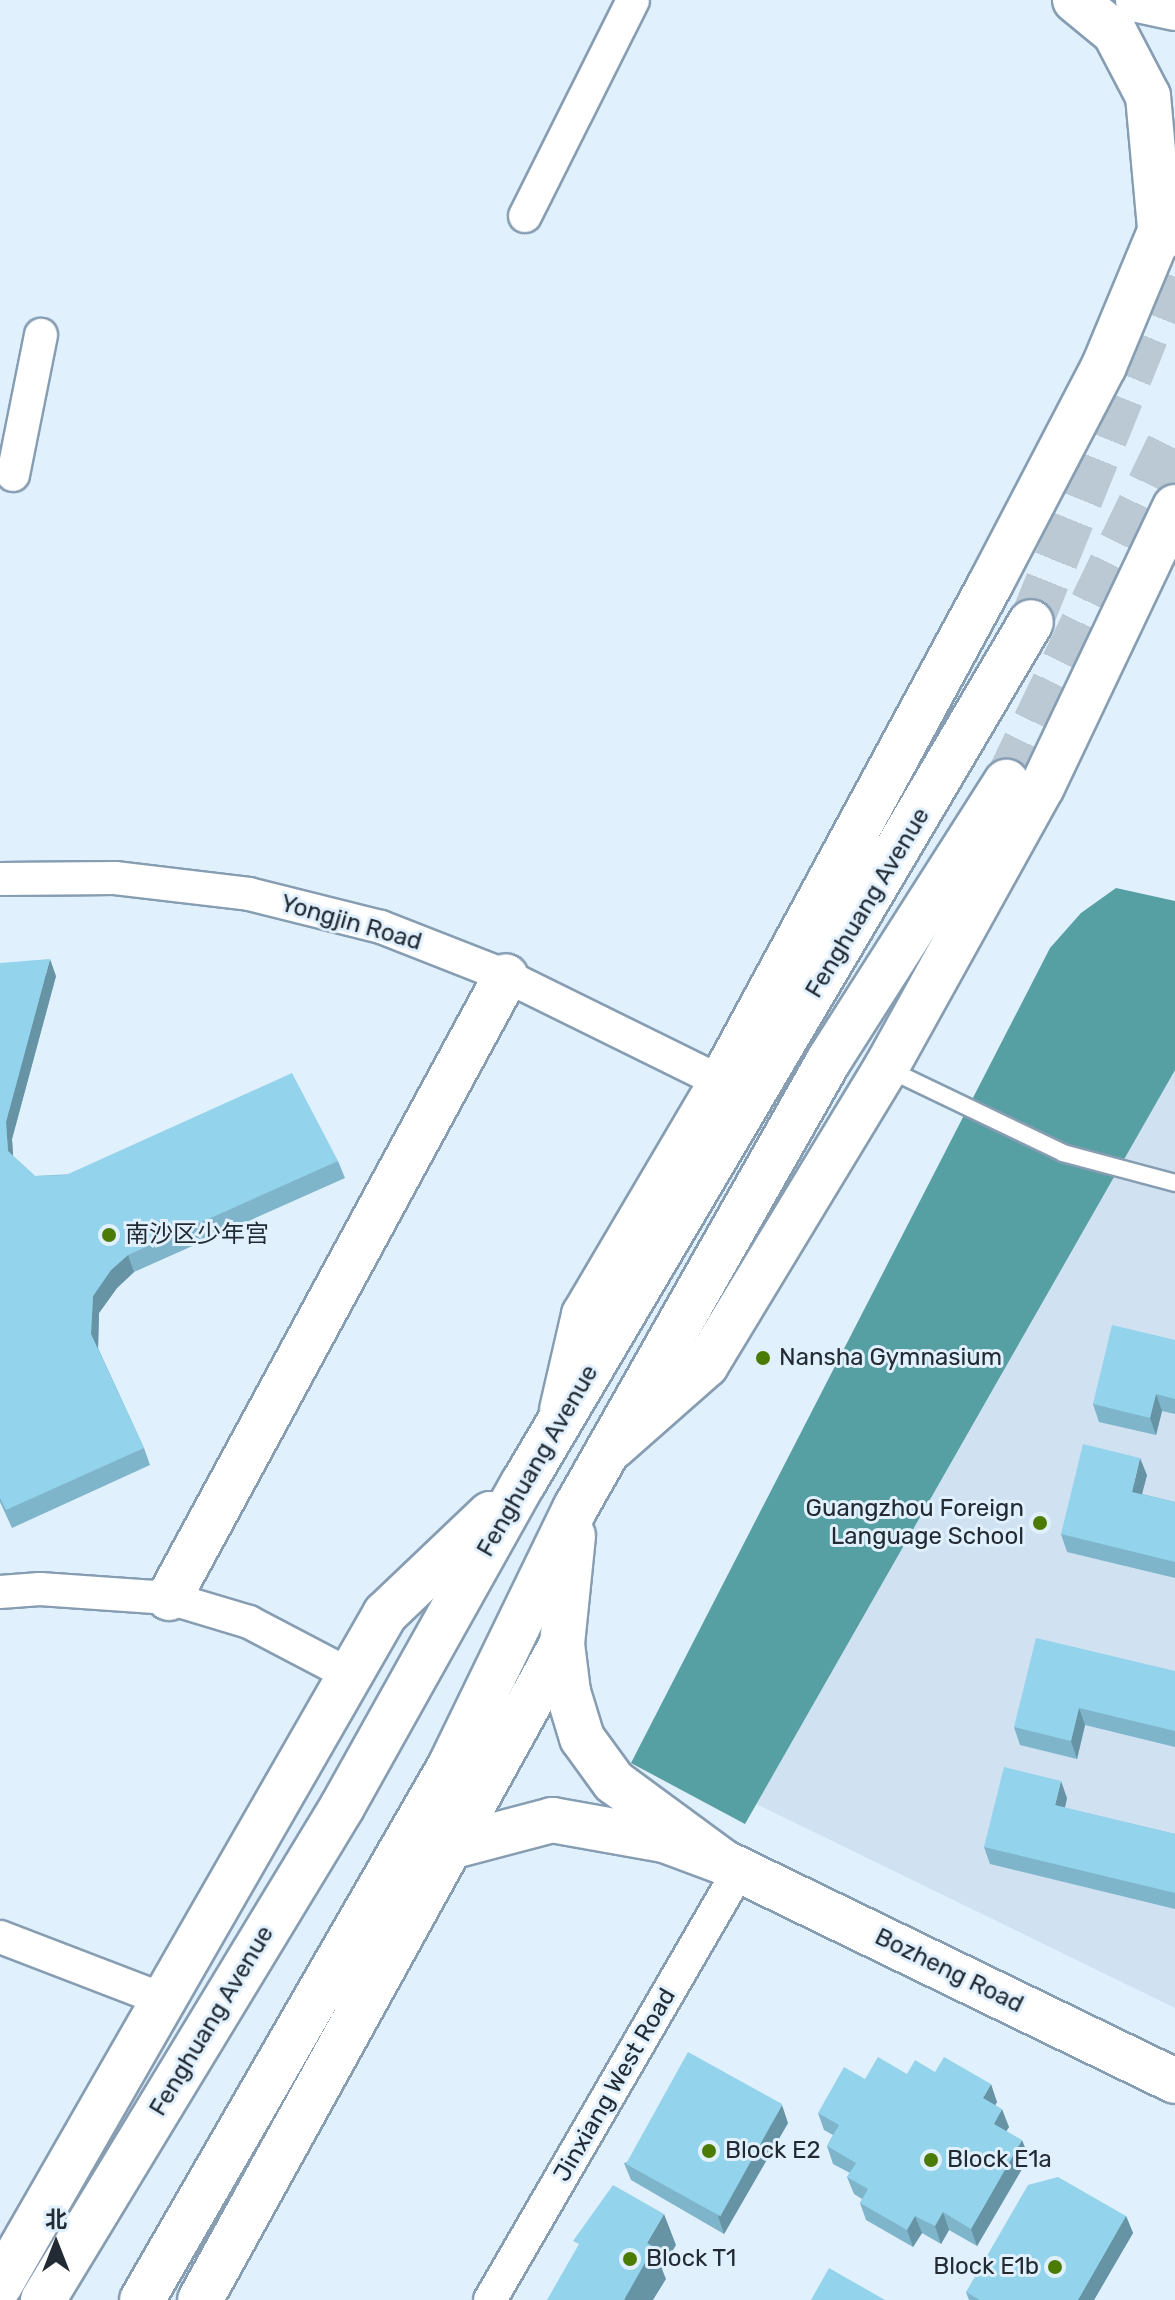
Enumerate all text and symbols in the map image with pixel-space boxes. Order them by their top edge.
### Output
street label: Fenghuang Avenue [800,803,936,1003]
street label: Yongjin Road [277,889,425,957]
place label: 南沙区少年宫 [125,1221,269,1249]
marker: 南沙区少年宫 [100,1226,118,1244]
place label: Nansha Gymnasium [779,1344,1002,1372]
marker: Nansha Gymnasium [754,1349,772,1367]
street label: Fenghuang Avenue [471,1360,605,1562]
place label: Guangzhou Foreign Language School [806,1495,1024,1551]
marker: Guangzhou Foreign Language School [1031,1514,1049,1532]
street label: Fenghuang Avenue [144,1921,280,2121]
street label: Bozheng Road [870,1923,1028,2019]
street label: Jinxiang West Road [548,1983,682,2187]
place label: Block E2 [725,2137,821,2165]
marker: Block E2 [700,2142,718,2160]
place label: Block E1a [947,2146,1052,2174]
marker: Block E1a [922,2151,940,2169]
north arrow [16,2204,96,2284]
text: 北 [45,2206,67,2233]
place label: Block T1 [646,2245,737,2273]
marker: Block T1 [621,2250,639,2268]
place label: Block E1b [933,2253,1039,2281]
marker: Block E1b [1046,2258,1064,2276]

